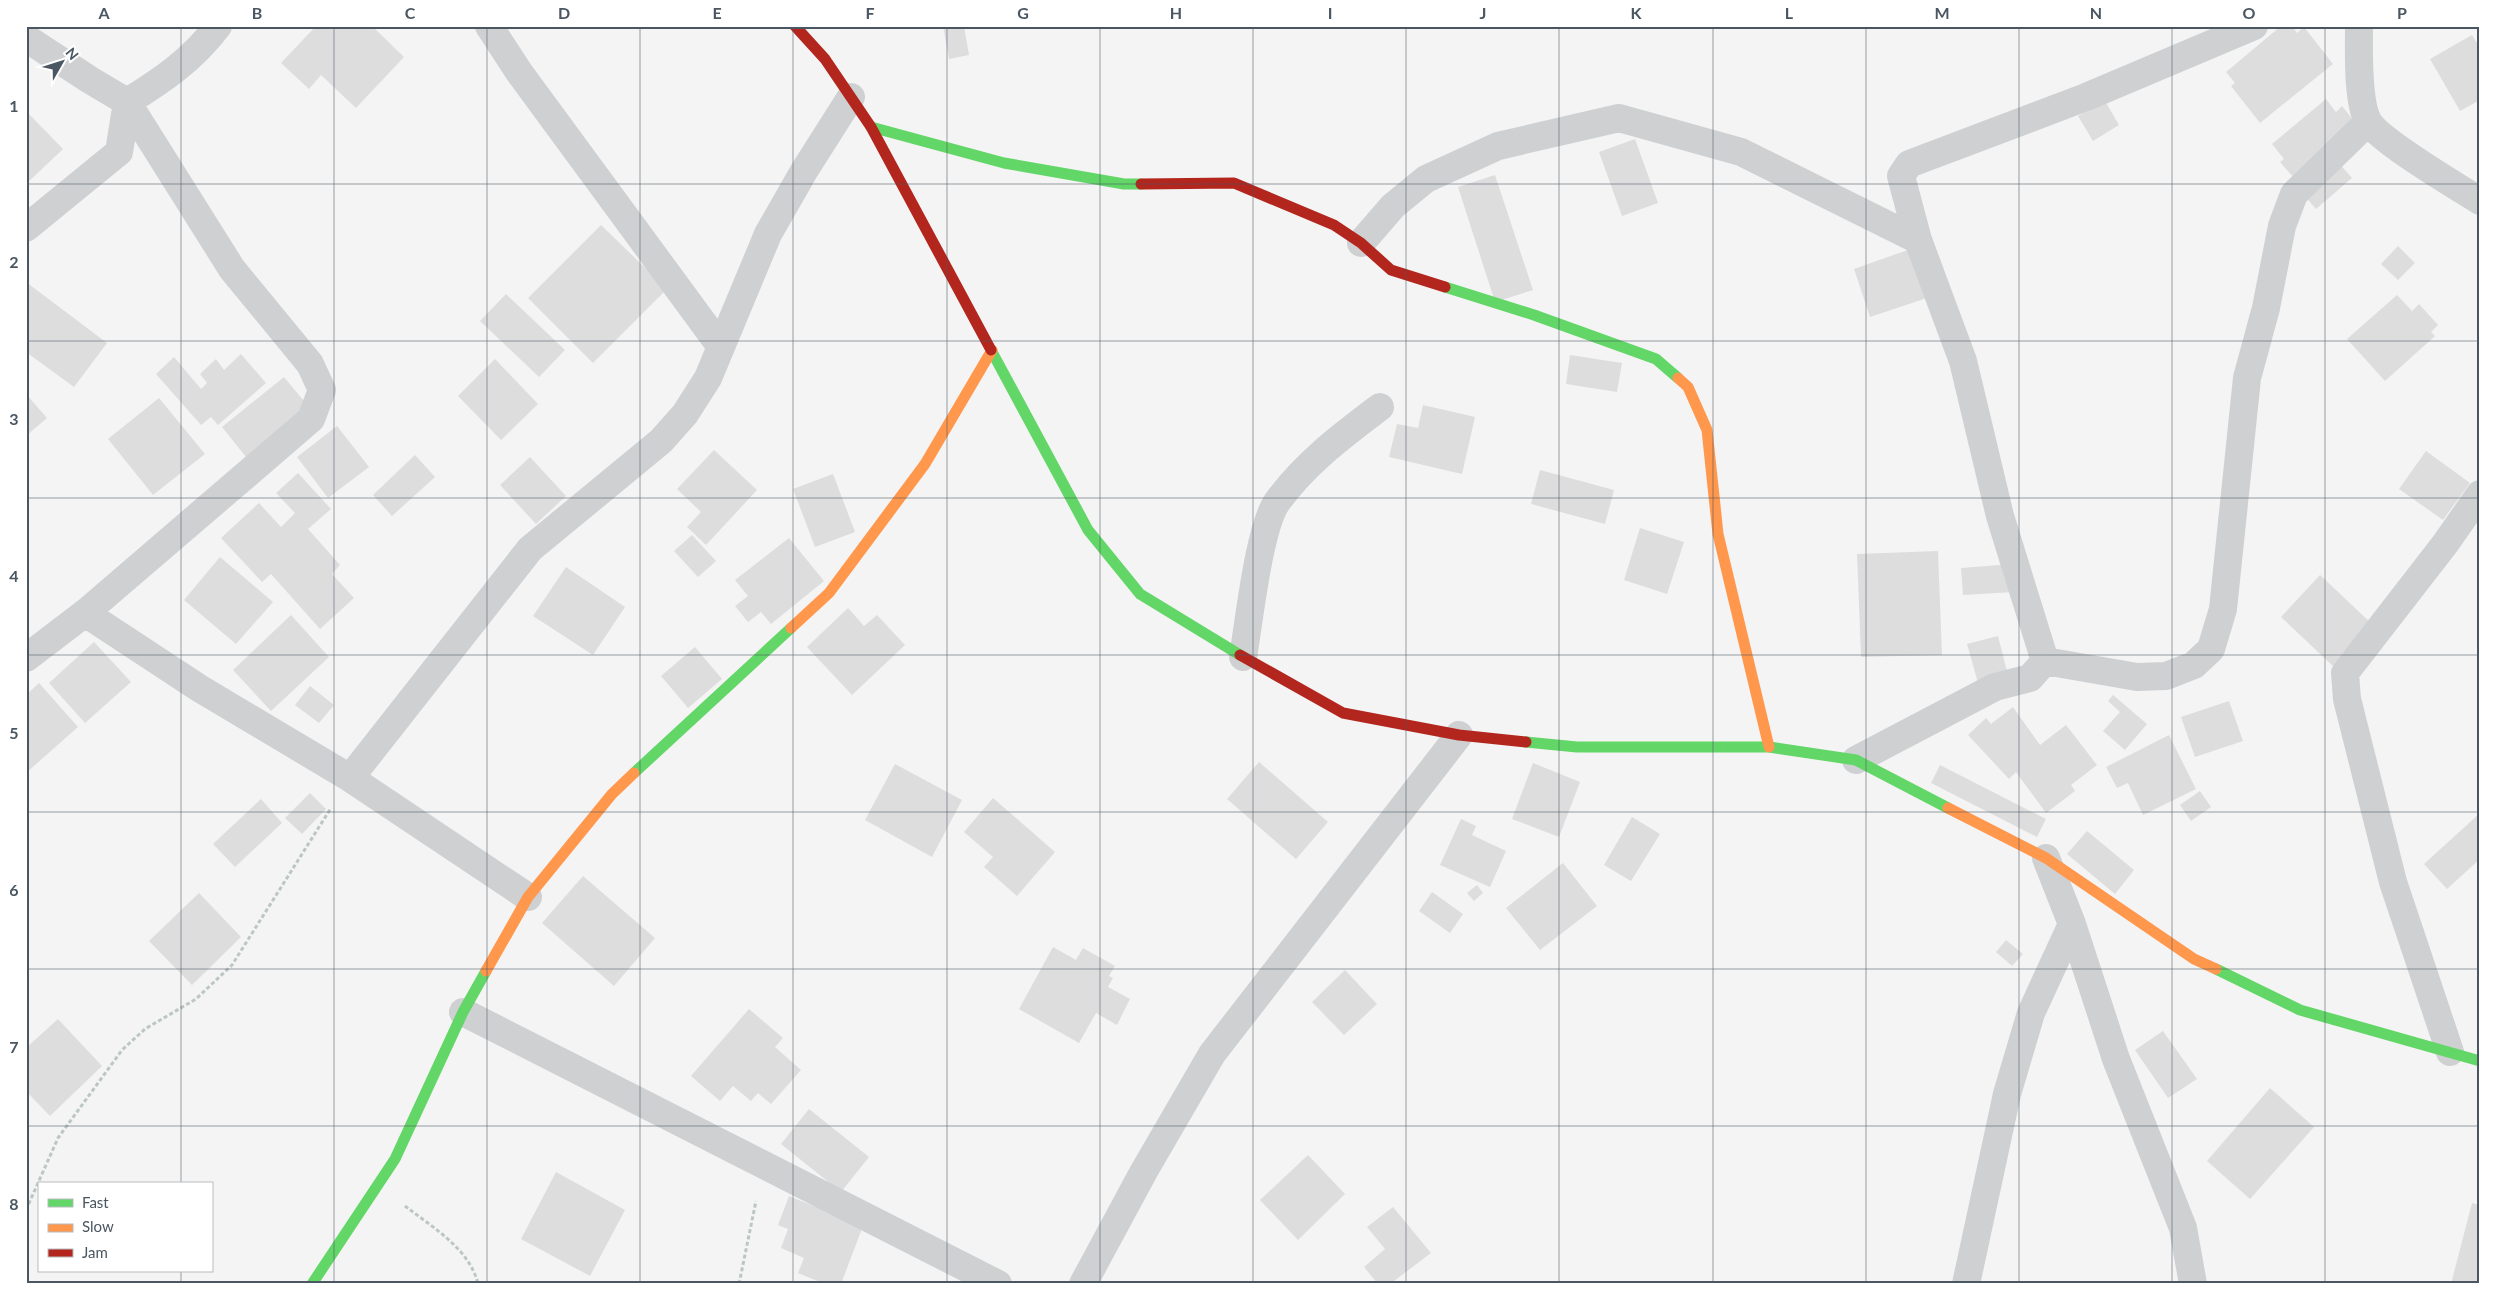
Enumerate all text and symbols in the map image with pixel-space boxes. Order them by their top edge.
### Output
text: A [97,3,110,22]
text: B [252,3,262,22]
text: C [405,3,416,22]
text: D [558,3,570,22]
text: E [712,3,722,22]
text: F [865,3,875,22]
text: G [1017,3,1029,22]
text: H [1170,3,1182,22]
text: I [1328,3,1332,22]
text: J [1480,3,1486,22]
text: K [1631,3,1643,22]
text: L [1785,3,1794,22]
text: M [1934,3,1950,22]
text: N [2090,3,2102,22]
text: O [2243,3,2256,22]
text: P [2397,3,2407,22]
north arrow [38,38,88,88]
text: N [62,44,82,63]
text: 1 [9,96,19,115]
text: 2 [9,252,19,271]
text: 3 [9,409,19,428]
text: 4 [9,566,19,585]
text: 5 [9,723,19,742]
text: 6 [9,880,19,899]
text: 7 [9,1037,19,1056]
legend [38,1182,212,1272]
text: Fast [82,1193,109,1211]
text: 8 [9,1194,19,1213]
text: Slow [82,1217,114,1235]
text: Jam [82,1243,108,1261]

